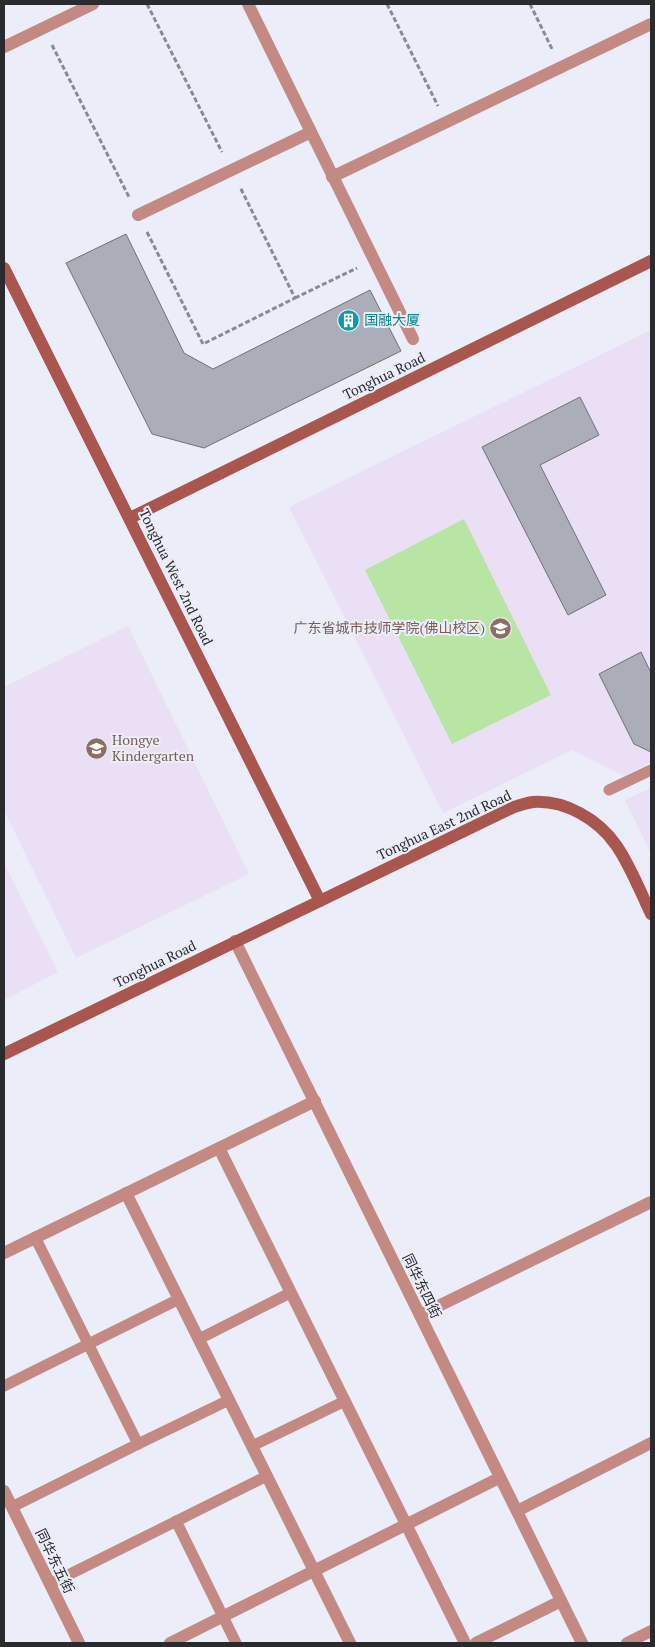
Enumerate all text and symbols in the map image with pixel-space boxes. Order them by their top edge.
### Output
building icon: 国融大厦 [336,308,360,332]
place label: 国融大厦 [364,310,420,329]
street label: Tonghua Road [340,347,428,404]
street label: Tonghua West 2nd Road [135,505,218,649]
school or university icon: 广东省城市技师学院(佛山校区) [489,616,513,640]
place label: 广东省城市技师学院(佛山校区) [293,618,485,637]
place label: Hongye Kindergarten [112,730,195,765]
school or university icon: Hongye Kindergarten [84,736,108,760]
street label: Tonghua East 2nd Road [374,785,514,864]
street label: Tonghua Road [111,935,199,992]
street label: 同华东四街 [399,1250,446,1321]
street label: 同华东五街 [32,1525,79,1596]

